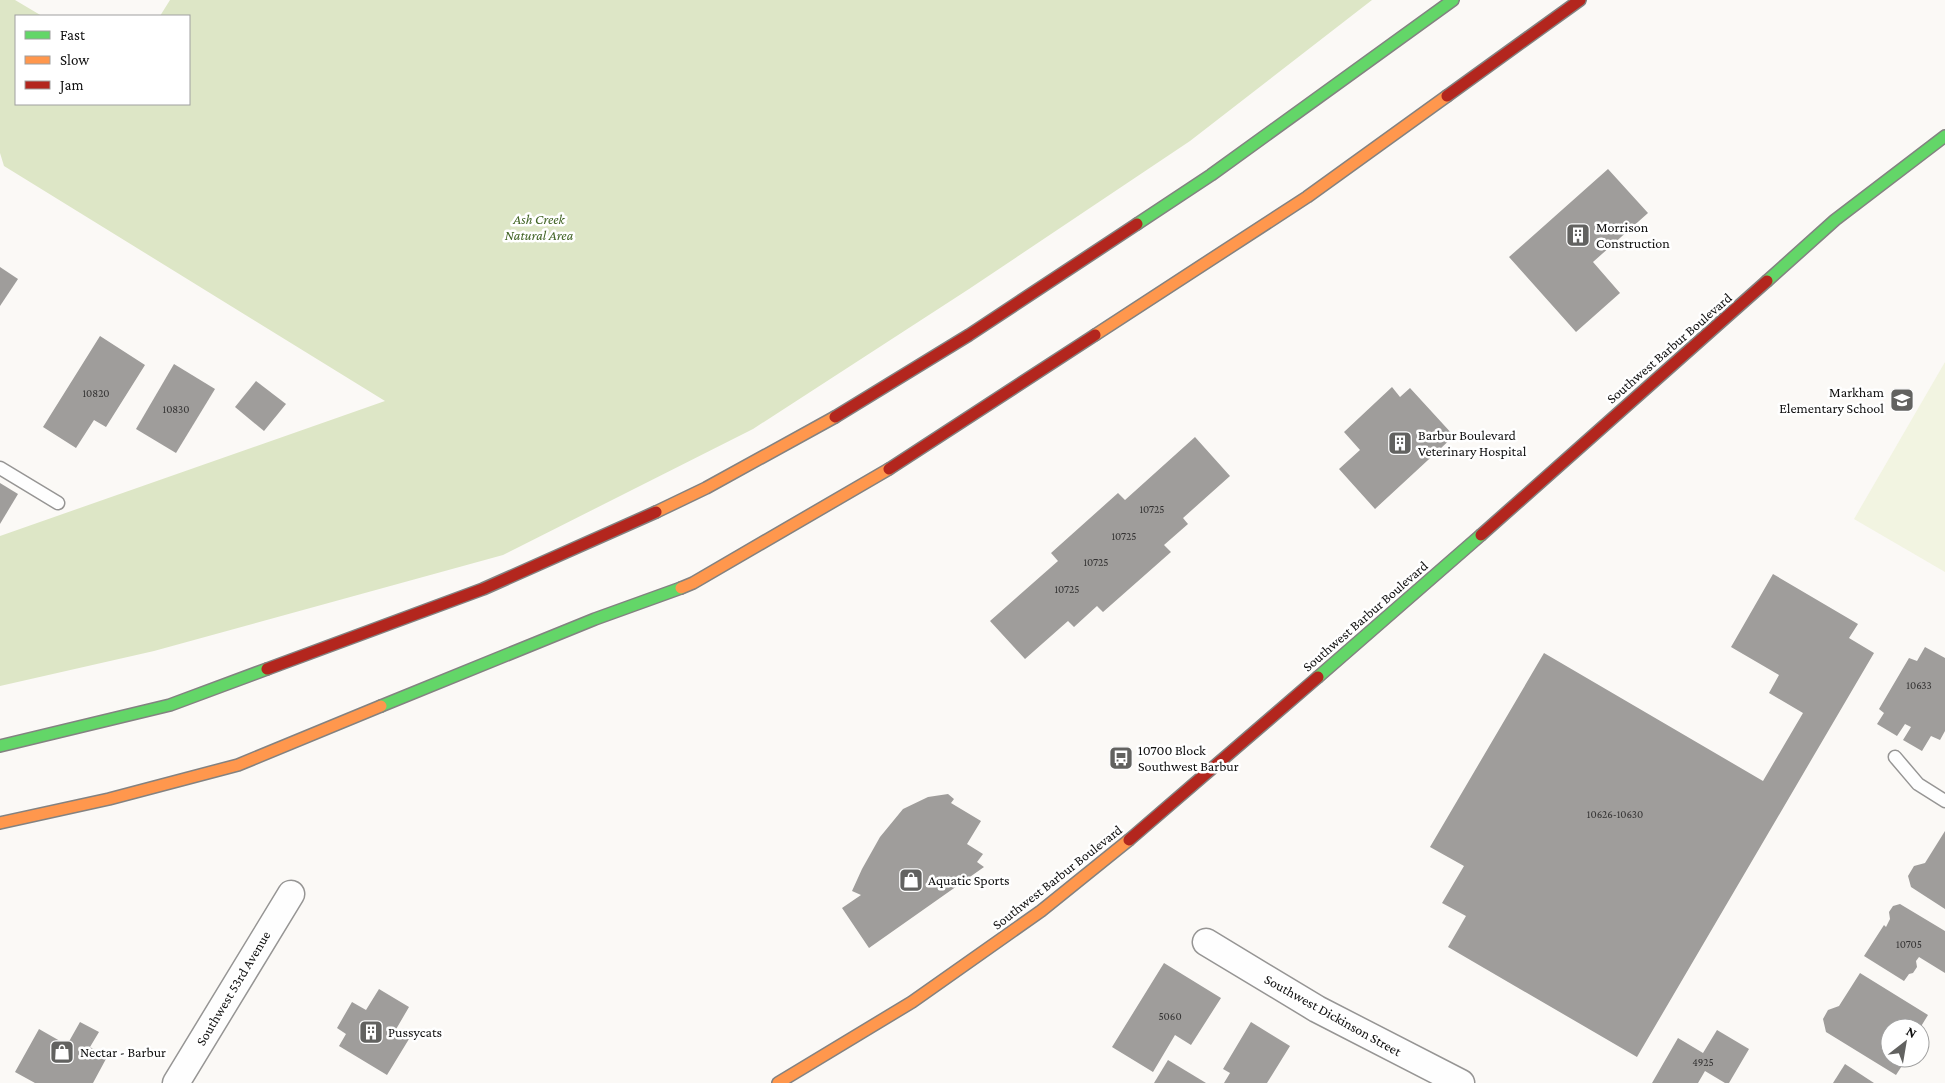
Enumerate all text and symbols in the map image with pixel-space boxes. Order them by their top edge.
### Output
legend [15,15,190,105]
text: Fast [60,27,86,43]
text: Slow [60,52,90,68]
text: Jam [58,77,83,94]
park label: Ash Creek Natural Area [505,211,574,243]
place label: Morrison Construction [1596,219,1670,251]
building icon: Morrison Construction [1565,222,1591,248]
street label: Southwest Barbur Boulevard [1603,289,1735,407]
place label: Markham Elementary School [1779,384,1884,416]
house number: 10820 [82,387,110,399]
school or university icon: Markham Elementary School [1889,387,1915,413]
house number: 10830 [162,403,190,415]
place label: Barbur Boulevard Veterinary Hospital [1418,427,1527,459]
building icon: Barbur Boulevard Veterinary Hospital [1387,430,1413,456]
house number: 10725 [1139,503,1165,515]
house number: 10725 [1111,530,1137,542]
house number: 10725 [1083,556,1109,568]
street label: Southwest Barbur Boulevard [1299,557,1431,675]
house number: 10725 [1054,583,1080,595]
house number: 10633 [1906,679,1932,691]
place label: 10700 Block Southwest Barbur [1138,742,1239,774]
bus stop icon: 10700 Block Southwest Barbur [1108,745,1134,771]
house number: 10626-10630 [1587,808,1643,820]
street label: Southwest Barbur Boulevard [989,821,1125,933]
shop icon: Aquatic Sports [898,867,924,893]
place label: Aquatic Sports [928,872,1010,888]
street label: Southwest 53rd Avenue [192,928,274,1048]
house number: 10705 [1896,938,1922,950]
street label: Southwest Dickinson Street [1262,971,1405,1060]
house number: 5060 [1158,1010,1182,1022]
north arrow [1880,1018,1930,1068]
building icon: Pussycats [358,1019,384,1045]
text: N [1903,1023,1920,1041]
place label: Pussycats [388,1024,442,1040]
shop icon: Nectar - Barbur [49,1039,75,1065]
place label: Nectar - Barbur [80,1044,166,1060]
house number: 4925 [1692,1056,1714,1068]

